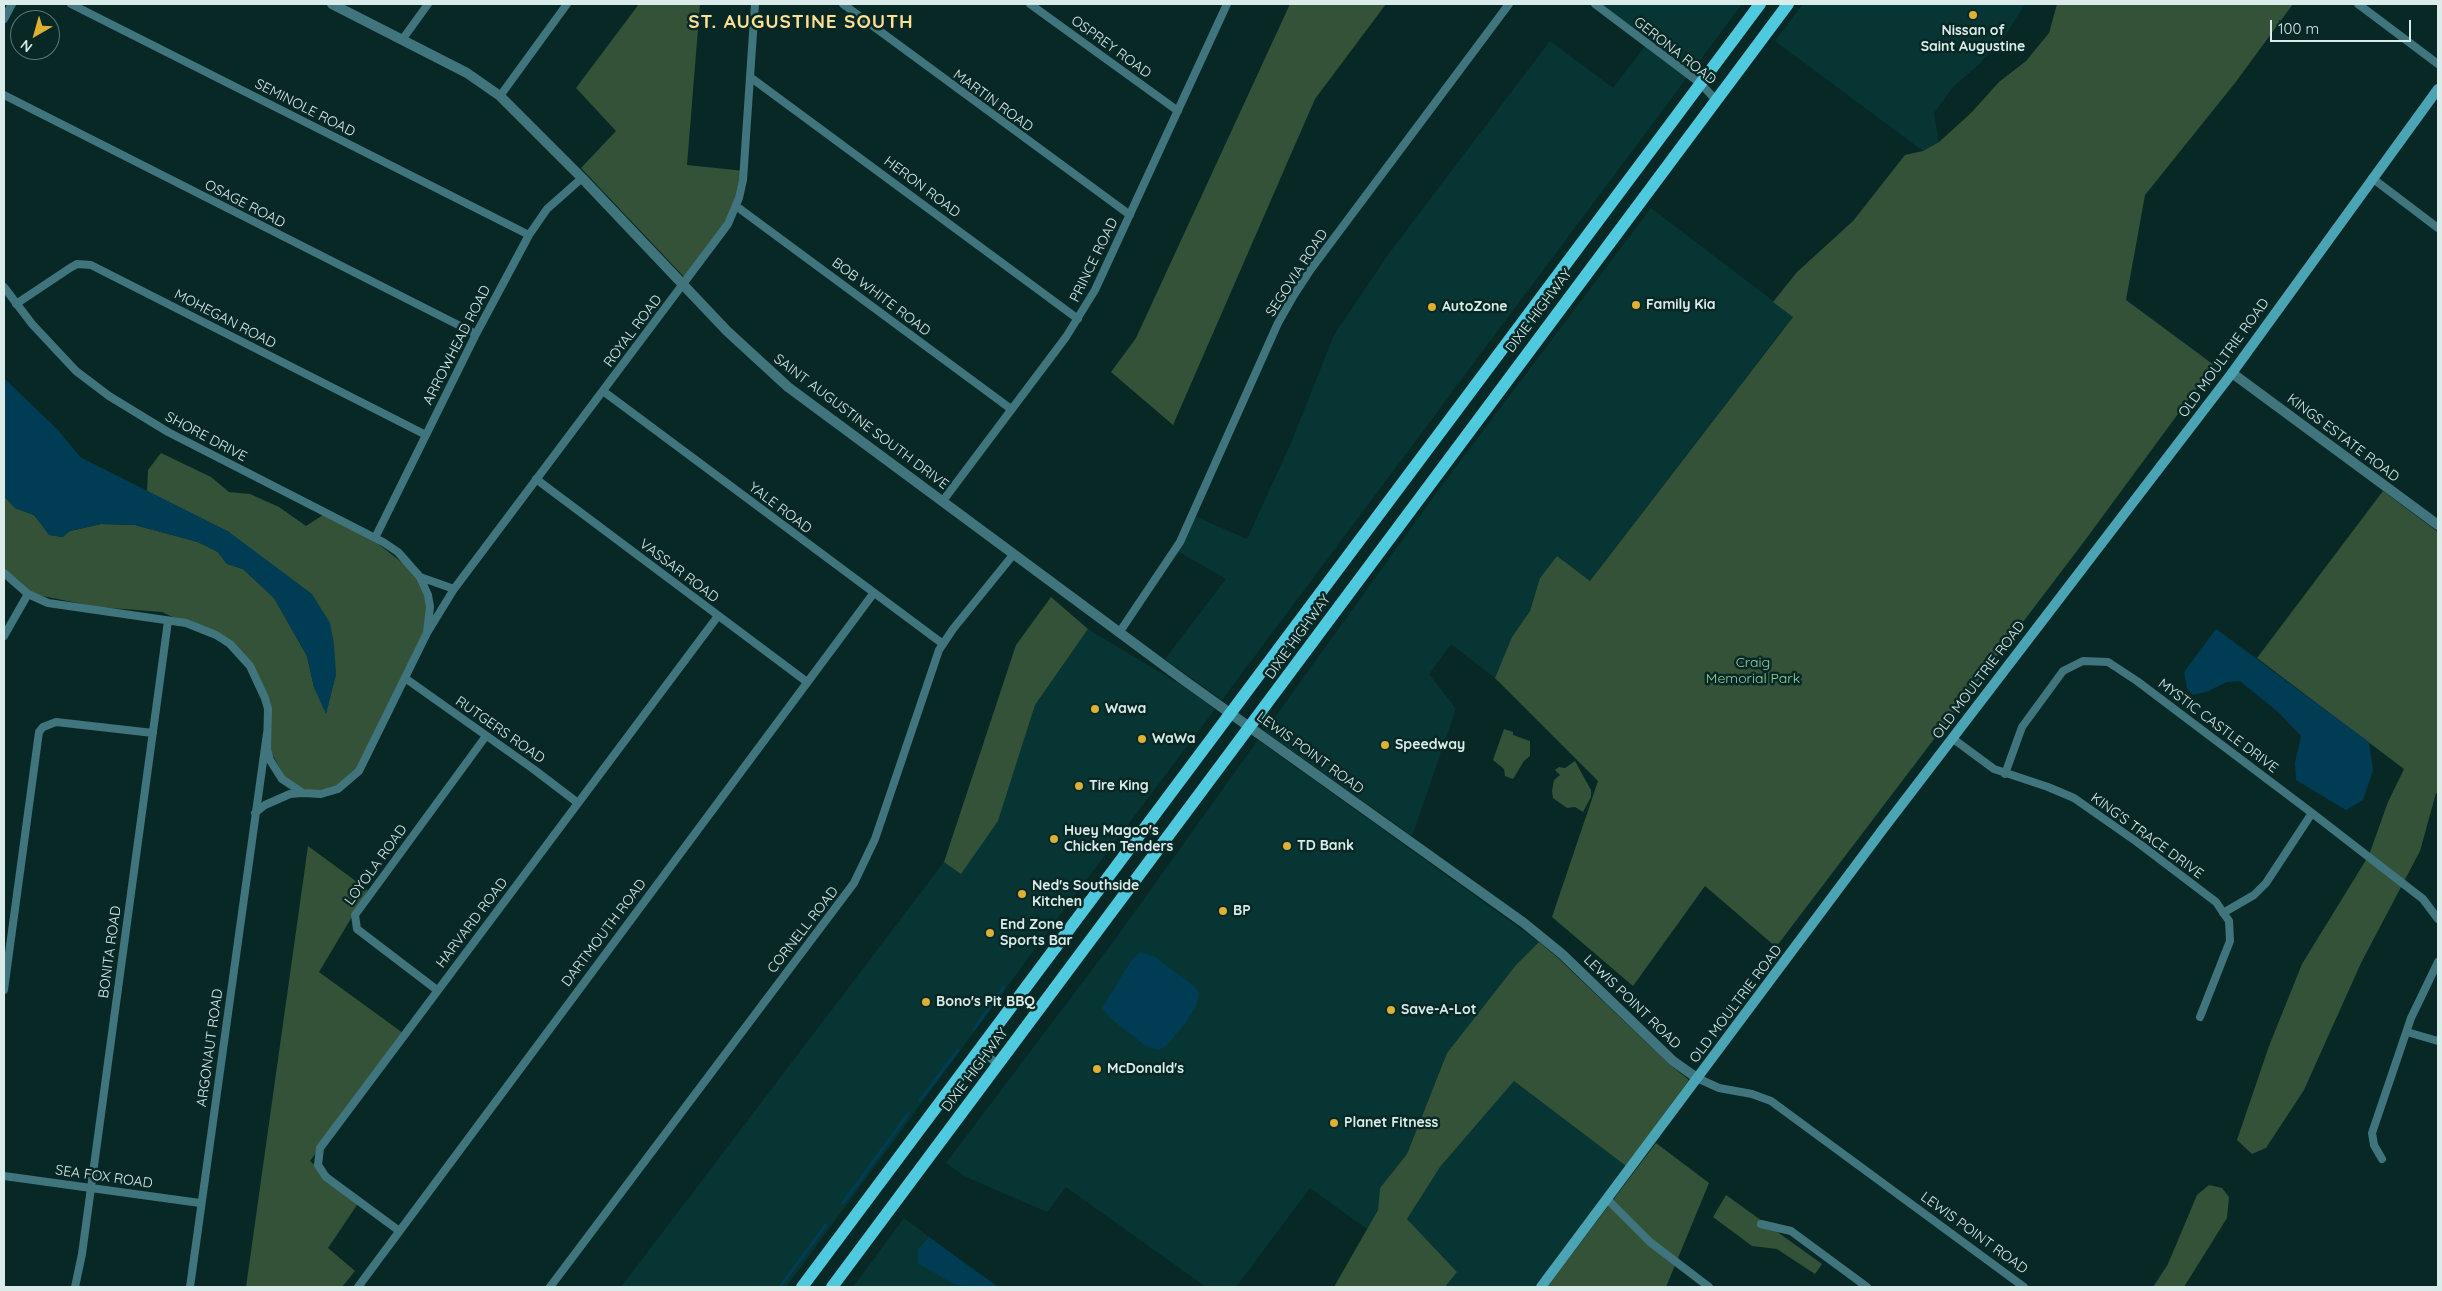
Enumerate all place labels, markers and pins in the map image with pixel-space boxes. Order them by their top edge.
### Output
marker: Nissan of Saint Augustine [1967,9,1979,21]
place label: Nissan of Saint Augustine [1921,23,2025,56]
place label: Family Kia [1646,297,1716,313]
place label: AutoZone [1442,299,1508,315]
marker: Family Kia [1630,299,1642,311]
marker: AutoZone [1426,301,1438,313]
place label: Wawa [1105,701,1146,717]
marker: Wawa [1089,703,1101,715]
place label: WaWa [1152,731,1196,747]
marker: WaWa [1136,733,1148,745]
place label: Speedway [1395,737,1465,753]
marker: Speedway [1379,739,1391,751]
place label: Tire King [1089,778,1149,794]
marker: Tire King [1073,780,1085,792]
place label: Huey Magoo's Chicken Tenders [1064,823,1173,856]
marker: Huey Magoo's Chicken Tenders [1048,833,1060,845]
place label: TD Bank [1297,838,1354,854]
marker: TD Bank [1281,840,1293,852]
place label: Ned's Southside Kitchen [1032,878,1139,910]
marker: Ned's Southside Kitchen [1016,888,1028,900]
place label: BP [1233,903,1251,919]
marker: BP [1217,905,1229,917]
place label: End Zone Sports Bar [1000,917,1073,950]
marker: End Zone Sports Bar [984,927,996,939]
place label: Bono's Pit BBQ [936,994,1035,1010]
marker: Bono's Pit BBQ [920,996,932,1008]
place label: Save-A-Lot [1401,1002,1476,1018]
marker: Save-A-Lot [1385,1004,1397,1016]
place label: McDonald's [1107,1061,1184,1077]
marker: McDonald's [1091,1063,1103,1075]
place label: Planet Fitness [1344,1115,1438,1131]
marker: Planet Fitness [1328,1117,1340,1129]

